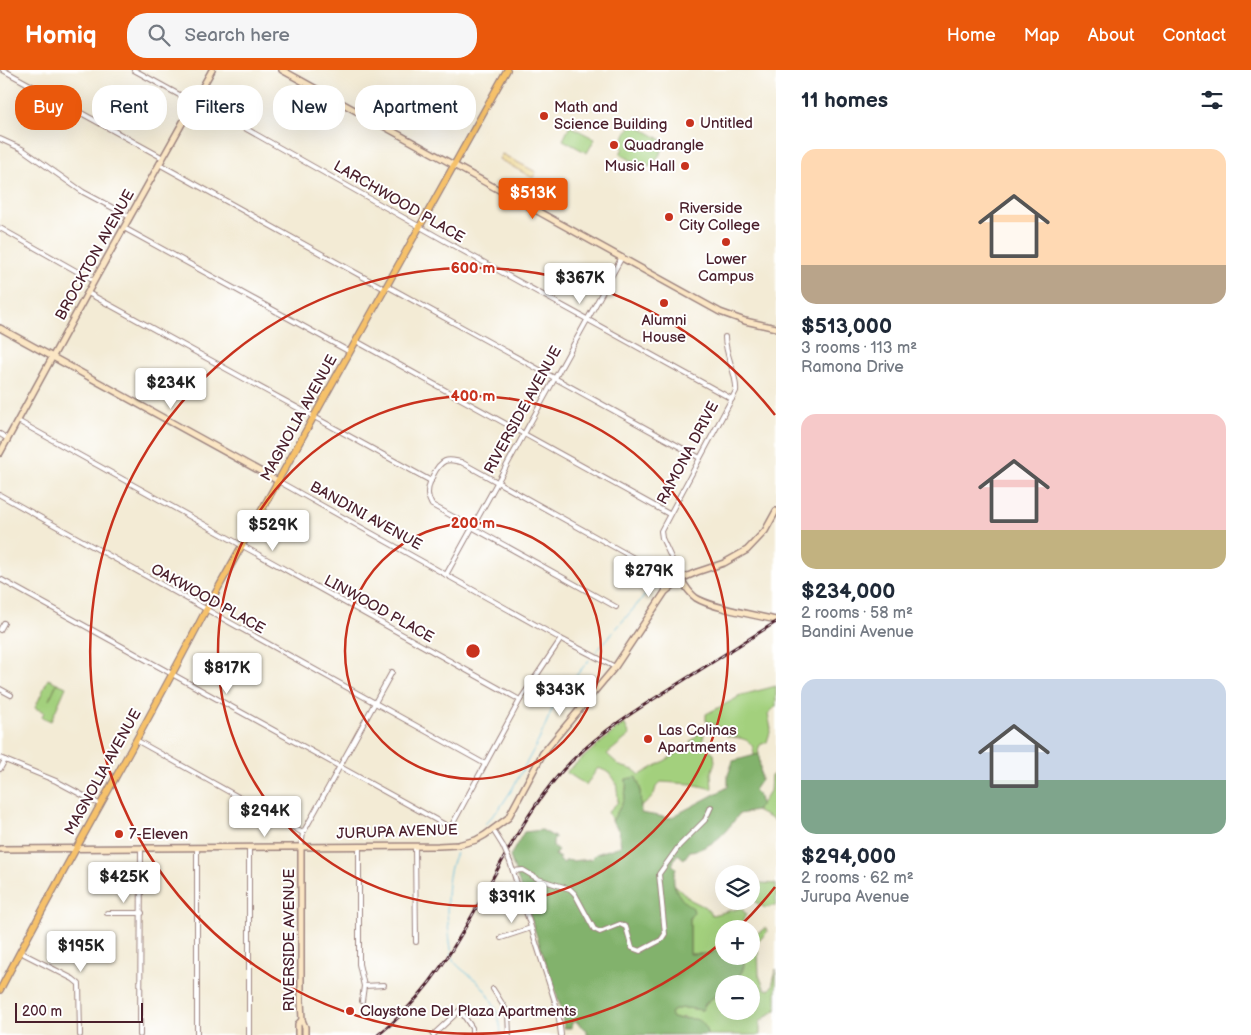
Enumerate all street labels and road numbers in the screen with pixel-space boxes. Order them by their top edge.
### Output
street label: LARCHWOOD PLACE [330,157,468,247]
street label: BROCKTON AVENUE [51,186,139,324]
street label: RIVERSIDE AVENUE [480,343,566,477]
street label: MAGNOLIA AVENUE [256,351,342,484]
street label: RAMONA DRIVE [653,398,723,508]
street label: BANDINI AVENUE [307,477,426,555]
street label: OAKWOOD PLACE [147,560,269,638]
street label: LINWOOD PLACE [321,571,437,647]
street label: MAGNOLIA AVENUE [60,705,146,838]
street label: JURUPA AVENUE [336,820,458,844]
street label: RIVERSIDE AVENUE [280,868,299,1011]

